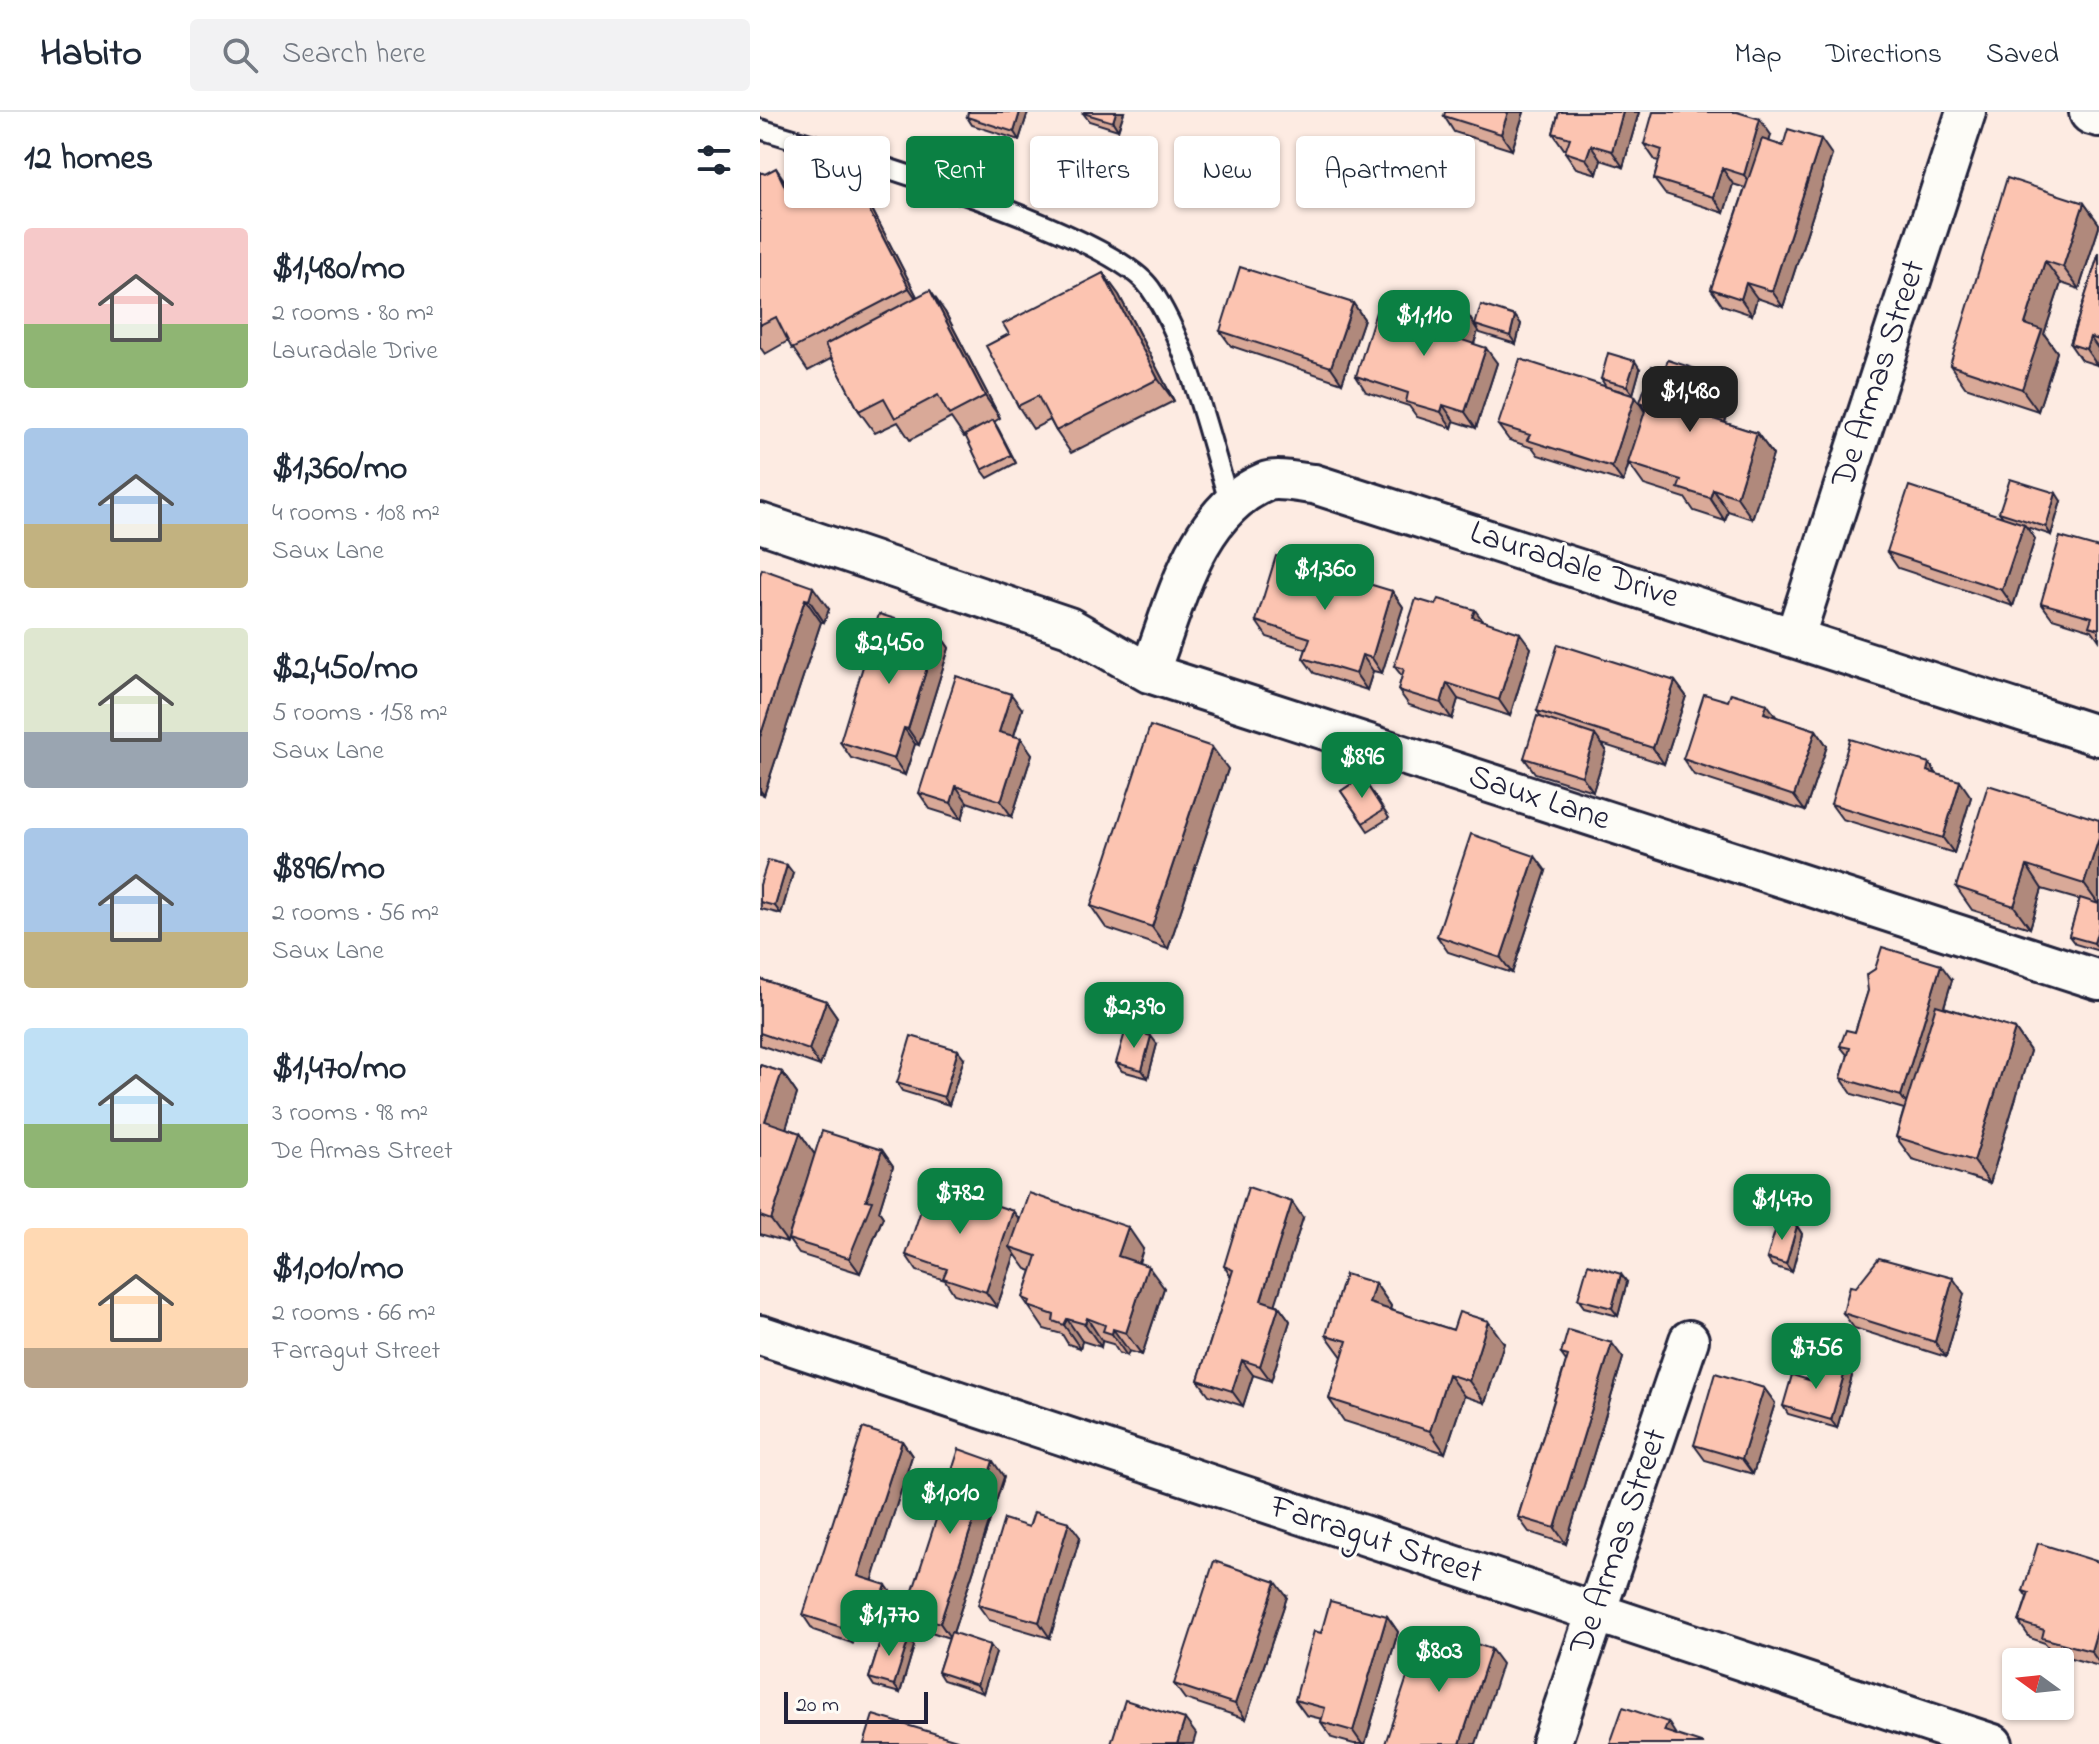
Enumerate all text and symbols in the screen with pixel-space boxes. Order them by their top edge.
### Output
search box [190,19,750,91]
text: Habito [40,27,142,83]
icon: search [218,33,262,77]
text: Search here [282,33,426,77]
text: Map [1734,35,1782,76]
text: Directions [1826,35,1942,76]
text: Saved [1986,35,2059,76]
text: 12 homes [24,135,153,185]
chip: Buy [784,136,890,208]
chip: Rent [906,136,1014,208]
chip: Filters [1030,136,1158,208]
chip: New [1174,136,1280,208]
chip: Apartment [1296,136,1475,208]
icon: filters [692,138,736,182]
text: $1,480/mo [272,245,405,295]
street label: De Armas Street [1819,254,1940,495]
icon: home [88,260,184,356]
pin: $1,110 [1359,290,1489,358]
text: 2 rooms · 80 m² [272,295,434,333]
text: $1,110 [1396,297,1452,335]
text: Lauradale Drive [272,333,438,371]
pin: $1,480 [1625,366,1755,434]
text: $1,480 [1660,373,1720,411]
text: $1,360/mo [272,445,408,495]
icon: home [88,460,184,556]
text: 4 rooms · 108 m² [272,495,440,533]
street label: Lauradale Drive [1463,509,1686,624]
text: Saux Lane [272,533,384,571]
pin: $1,360 [1260,544,1390,612]
text: $1,360 [1294,551,1356,589]
pin: $2,450 [824,618,954,686]
text: $2,450 [854,625,924,663]
text: $2,450/mo [272,645,418,695]
icon: home [88,660,184,756]
text: 5 rooms · 158 m² [272,695,448,733]
pin: $896 [1315,732,1409,800]
text: Saux Lane [272,733,384,771]
text: $896 [1340,739,1384,777]
street label: Saux Lane [1462,753,1617,846]
text: $896/mo [272,845,385,895]
icon: home [88,860,184,956]
text: 2 rooms · 56 m² [272,895,439,933]
text: Saux Lane [272,933,384,971]
pin: $2,390 [1069,982,1199,1050]
text: $2,390 [1103,989,1165,1027]
text: $1,470/mo [272,1045,407,1095]
icon: home [88,1060,184,1156]
text: 3 rooms · 98 m² [272,1095,428,1133]
text: De Armas Street [272,1133,453,1171]
pin: $782 [913,1168,1007,1236]
pin: $1,470 [1717,1174,1847,1242]
text: $782 [935,1175,985,1213]
text: $1,470 [1751,1181,1813,1219]
text: $1,010/mo [272,1245,404,1295]
icon: home [88,1260,184,1356]
text: 2 rooms · 66 m² [272,1295,436,1333]
pin: $756 [1769,1323,1863,1391]
text: $756 [1790,1330,1842,1368]
text: Farragut Street [272,1333,440,1371]
street label: De Armas Street [1558,1422,1682,1663]
pin: $1,010 [885,1468,1015,1536]
text: $1,010 [920,1475,980,1513]
street label: Farragut Street [1263,1483,1488,1599]
pin: $1,770 [824,1590,954,1658]
text: $1,770 [858,1597,920,1635]
pin: $803 [1392,1626,1486,1694]
text: $803 [1415,1633,1463,1671]
north arrow [2002,1648,2074,1720]
map controls [2002,1648,2074,1720]
scale bar [784,1688,928,1724]
text: 20 m [796,1690,839,1722]

